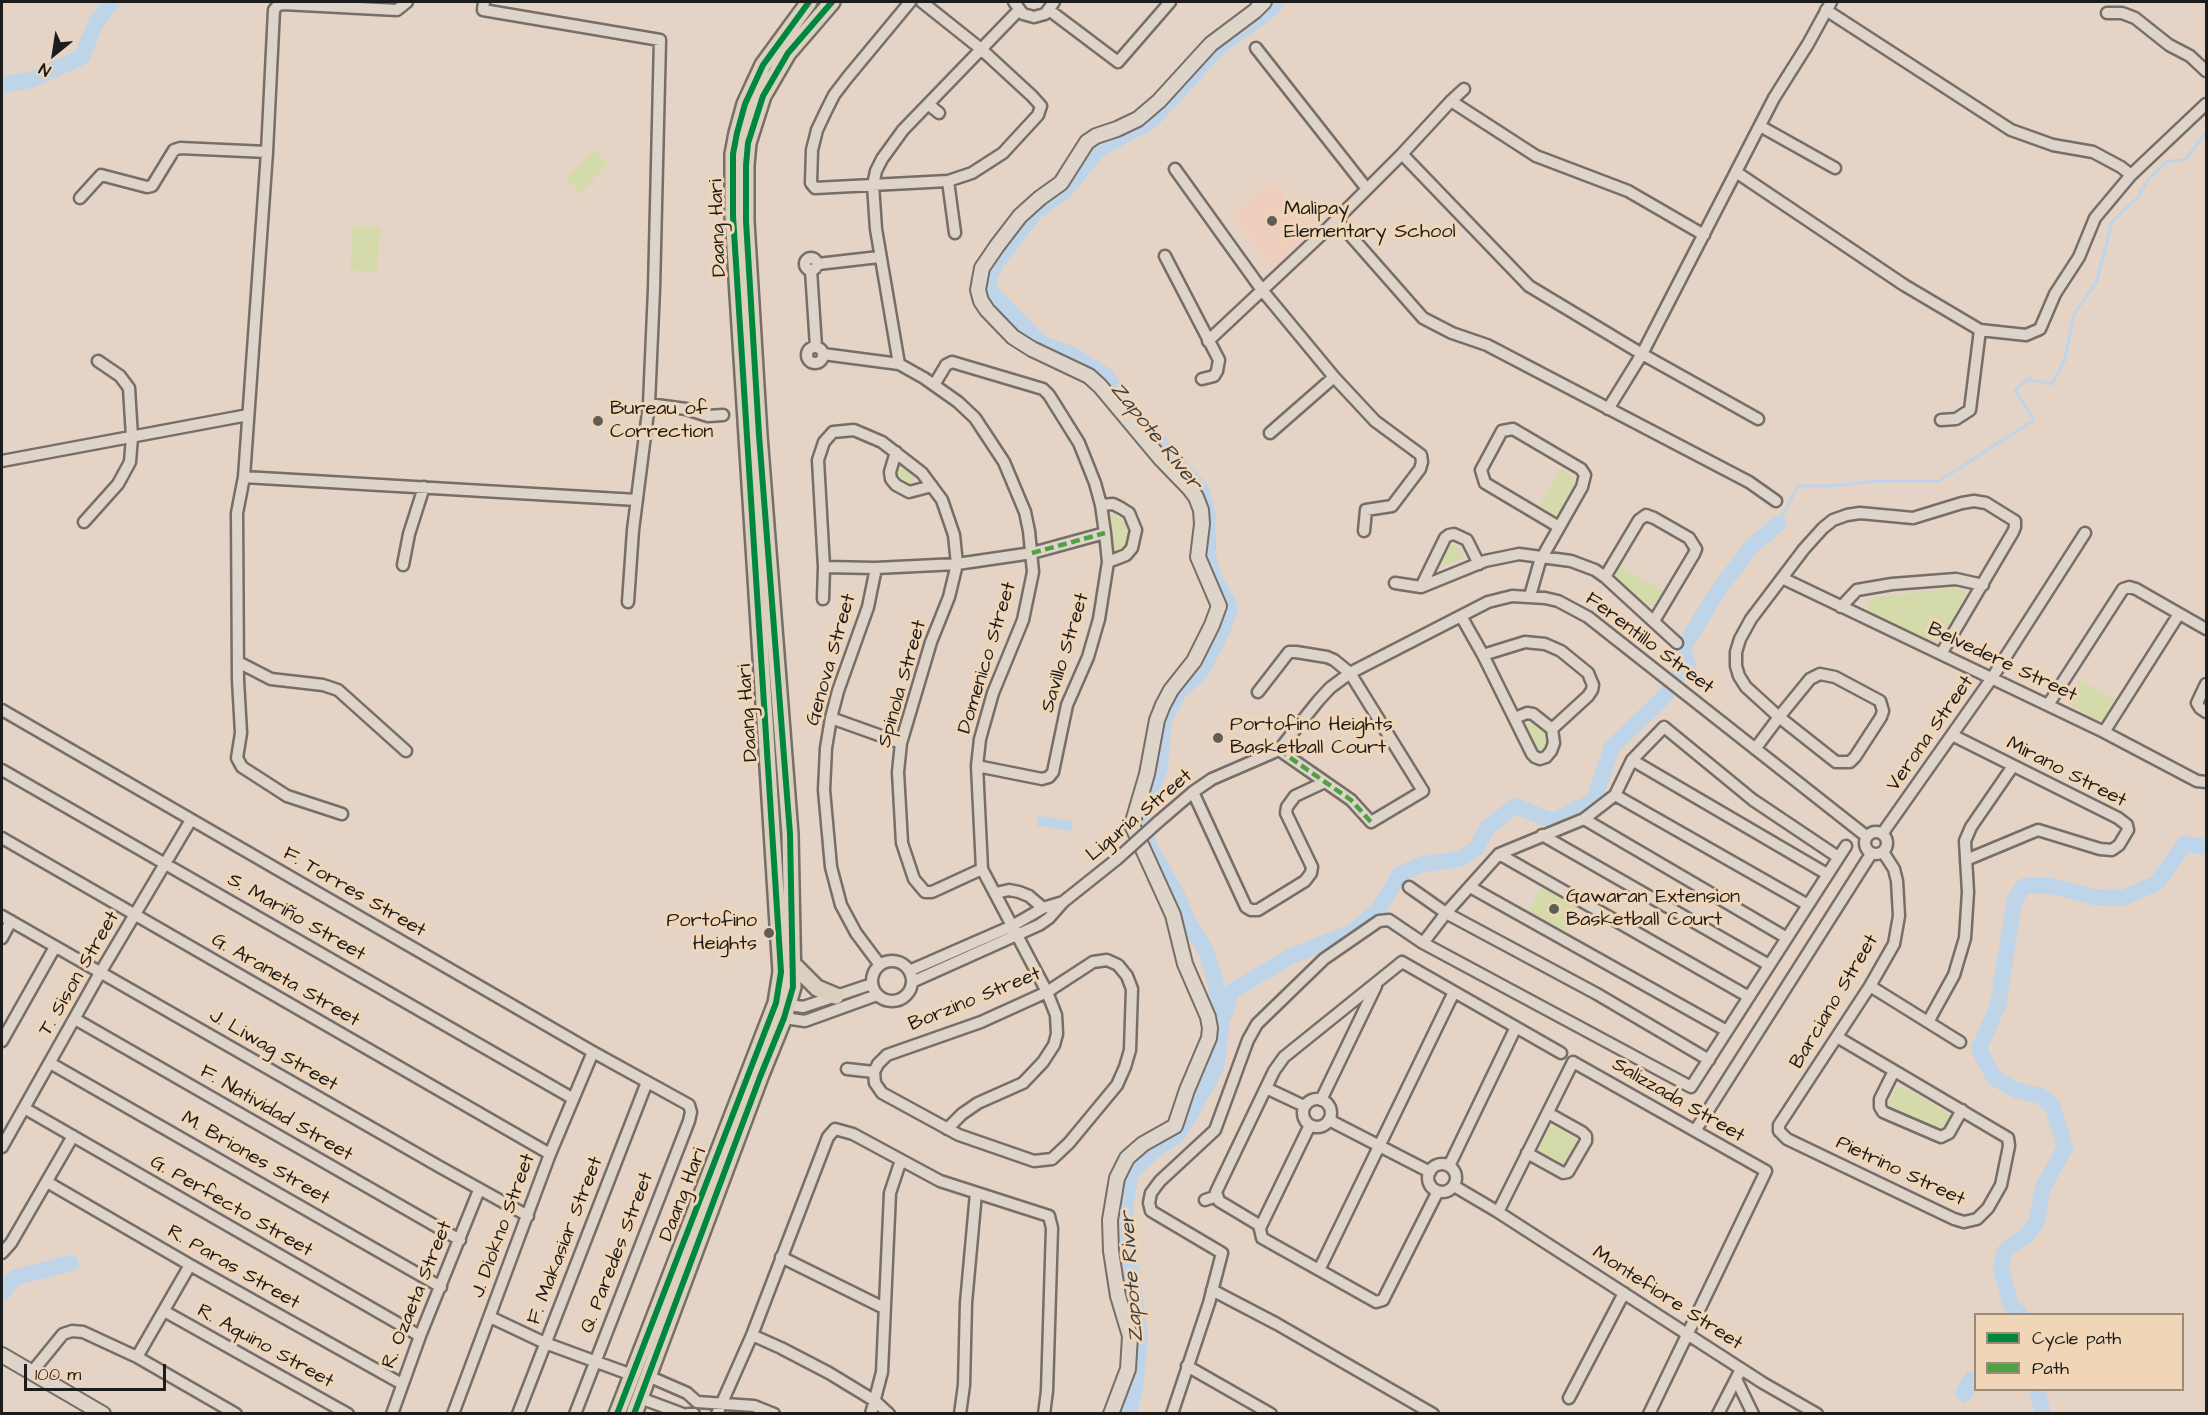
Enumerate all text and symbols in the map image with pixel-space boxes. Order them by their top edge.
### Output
north arrow [24,24,84,84]
text: N [35,58,55,82]
street label: Daang Hari [705,179,733,277]
place label: Malipay Elementary School [1284,198,1456,245]
marker: Malipay Elementary School [1265,214,1279,228]
water label: Zapote River [1104,378,1206,496]
place label: Bureau of Correction [610,398,713,445]
marker: Bureau of Correction [591,414,605,428]
street label: Domenico Street [954,579,1022,737]
street label: Ferentillo Street [1580,588,1718,700]
street label: Savillo Street [1036,590,1096,716]
street label: Genova Street [802,591,862,729]
street label: Spinola Street [873,618,933,750]
street label: Belvedere Street [1924,618,2080,708]
street label: Daang Hari [734,663,764,763]
street label: Verona Street [1882,672,1980,796]
place label: Portofino Heights Basketball Court [1230,714,1393,761]
marker: Portofino Heights Basketball Court [1211,731,1225,745]
street label: Mirano Street [2002,732,2130,814]
street label: Liguria Street [1082,765,1198,867]
street label: F. Torres Street [278,842,430,944]
street label: S. Mariño Street [223,869,369,967]
place label: Gawaran Extension Basketball Court [1566,886,1740,933]
marker: Gawaran Extension Basketball Court [1547,902,1561,916]
street label: T. Sison Street [35,907,125,1041]
place label: Portofino Heights [666,910,757,957]
marker: Portofino Heights [762,926,776,940]
street label: G. Araneta Street [206,929,364,1033]
street label: Barciano Street [1786,931,1884,1073]
street label: Borzino Street [905,963,1045,1037]
street label: J. Liwag Street [204,1004,342,1098]
street label: Salizzada Street [1607,1053,1749,1149]
street label: F. Natividad Street [195,1061,357,1167]
street label: M. Briones Street [176,1107,334,1211]
street label: Pietrino Street [1832,1132,1968,1212]
street label: Daang Hari [655,1145,713,1245]
street label: G. Perfecto Street [145,1151,317,1263]
street label: J. Diokno Street [467,1151,541,1301]
street label: F. Makasiar Street [523,1154,609,1328]
street label: Q. Paredes Street [576,1169,660,1337]
water label: Zapote River [1116,1211,1150,1343]
street label: R. Ozaeta Street [377,1218,459,1372]
street label: R. Paras Street [162,1220,304,1316]
street label: Montefiore Street [1587,1241,1747,1357]
street label: R. Aquino Street [193,1300,337,1394]
legend [1974,1313,2184,1391]
text: Cycle path [2032,1326,2121,1351]
scale bar [27,1352,170,1390]
text: Path [2032,1356,2069,1381]
text: 100 m [35,1362,81,1387]

